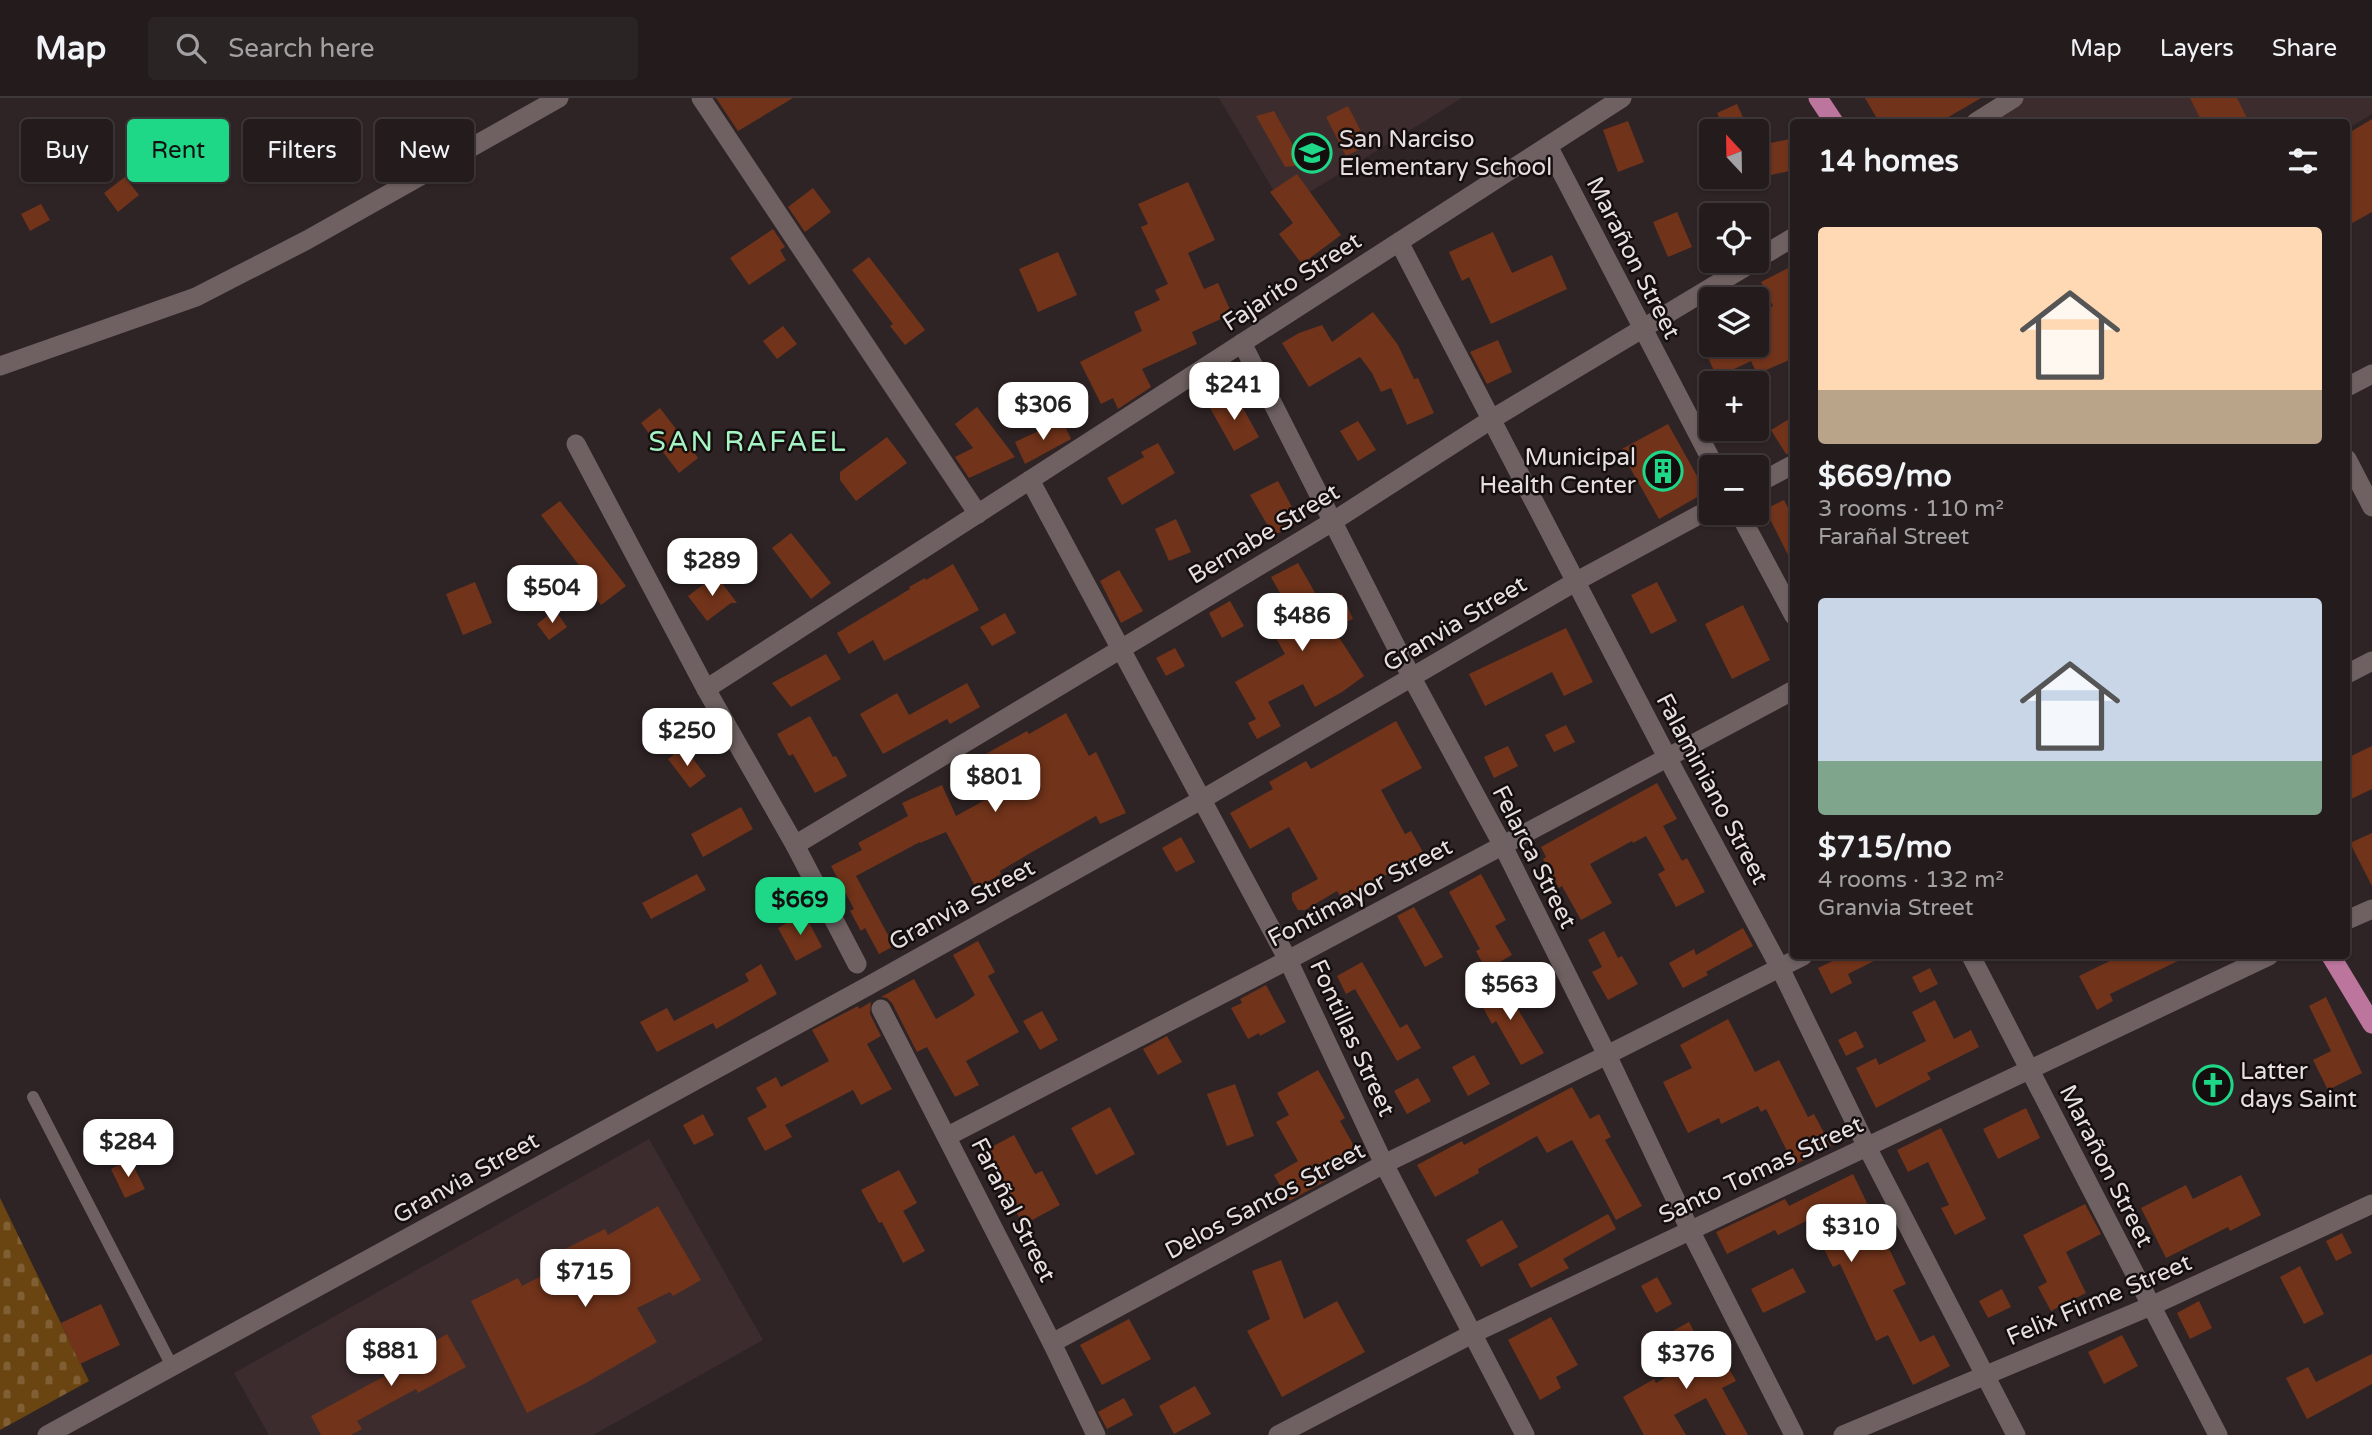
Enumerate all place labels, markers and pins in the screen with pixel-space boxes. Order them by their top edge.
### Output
place label: San Narciso Elementary School [1339,125,1552,182]
school or university icon: San Narciso Elementary School [1291,132,1333,174]
pin: $241 [1193,362,1275,422]
pin: $306 [1002,382,1084,442]
place label: Municipal Health Center [1479,443,1637,500]
building icon: Municipal Health Center [1642,450,1684,492]
pin: $289 [671,538,753,598]
pin: $504 [511,566,593,625]
pin: $486 [1261,594,1343,653]
pin: $250 [646,708,728,768]
pin: $801 [954,754,1036,814]
pin: $669 [759,878,841,937]
pin: $563 [1469,962,1551,1022]
place label: Latter days Saint [2240,1057,2357,1114]
church icon: Latter days Saint [2192,1064,2234,1106]
pin: $284 [87,1119,169,1179]
pin: $310 [1810,1204,1892,1264]
pin: $715 [544,1250,626,1309]
pin: $881 [350,1328,432,1388]
pin: $376 [1645,1332,1727,1391]

